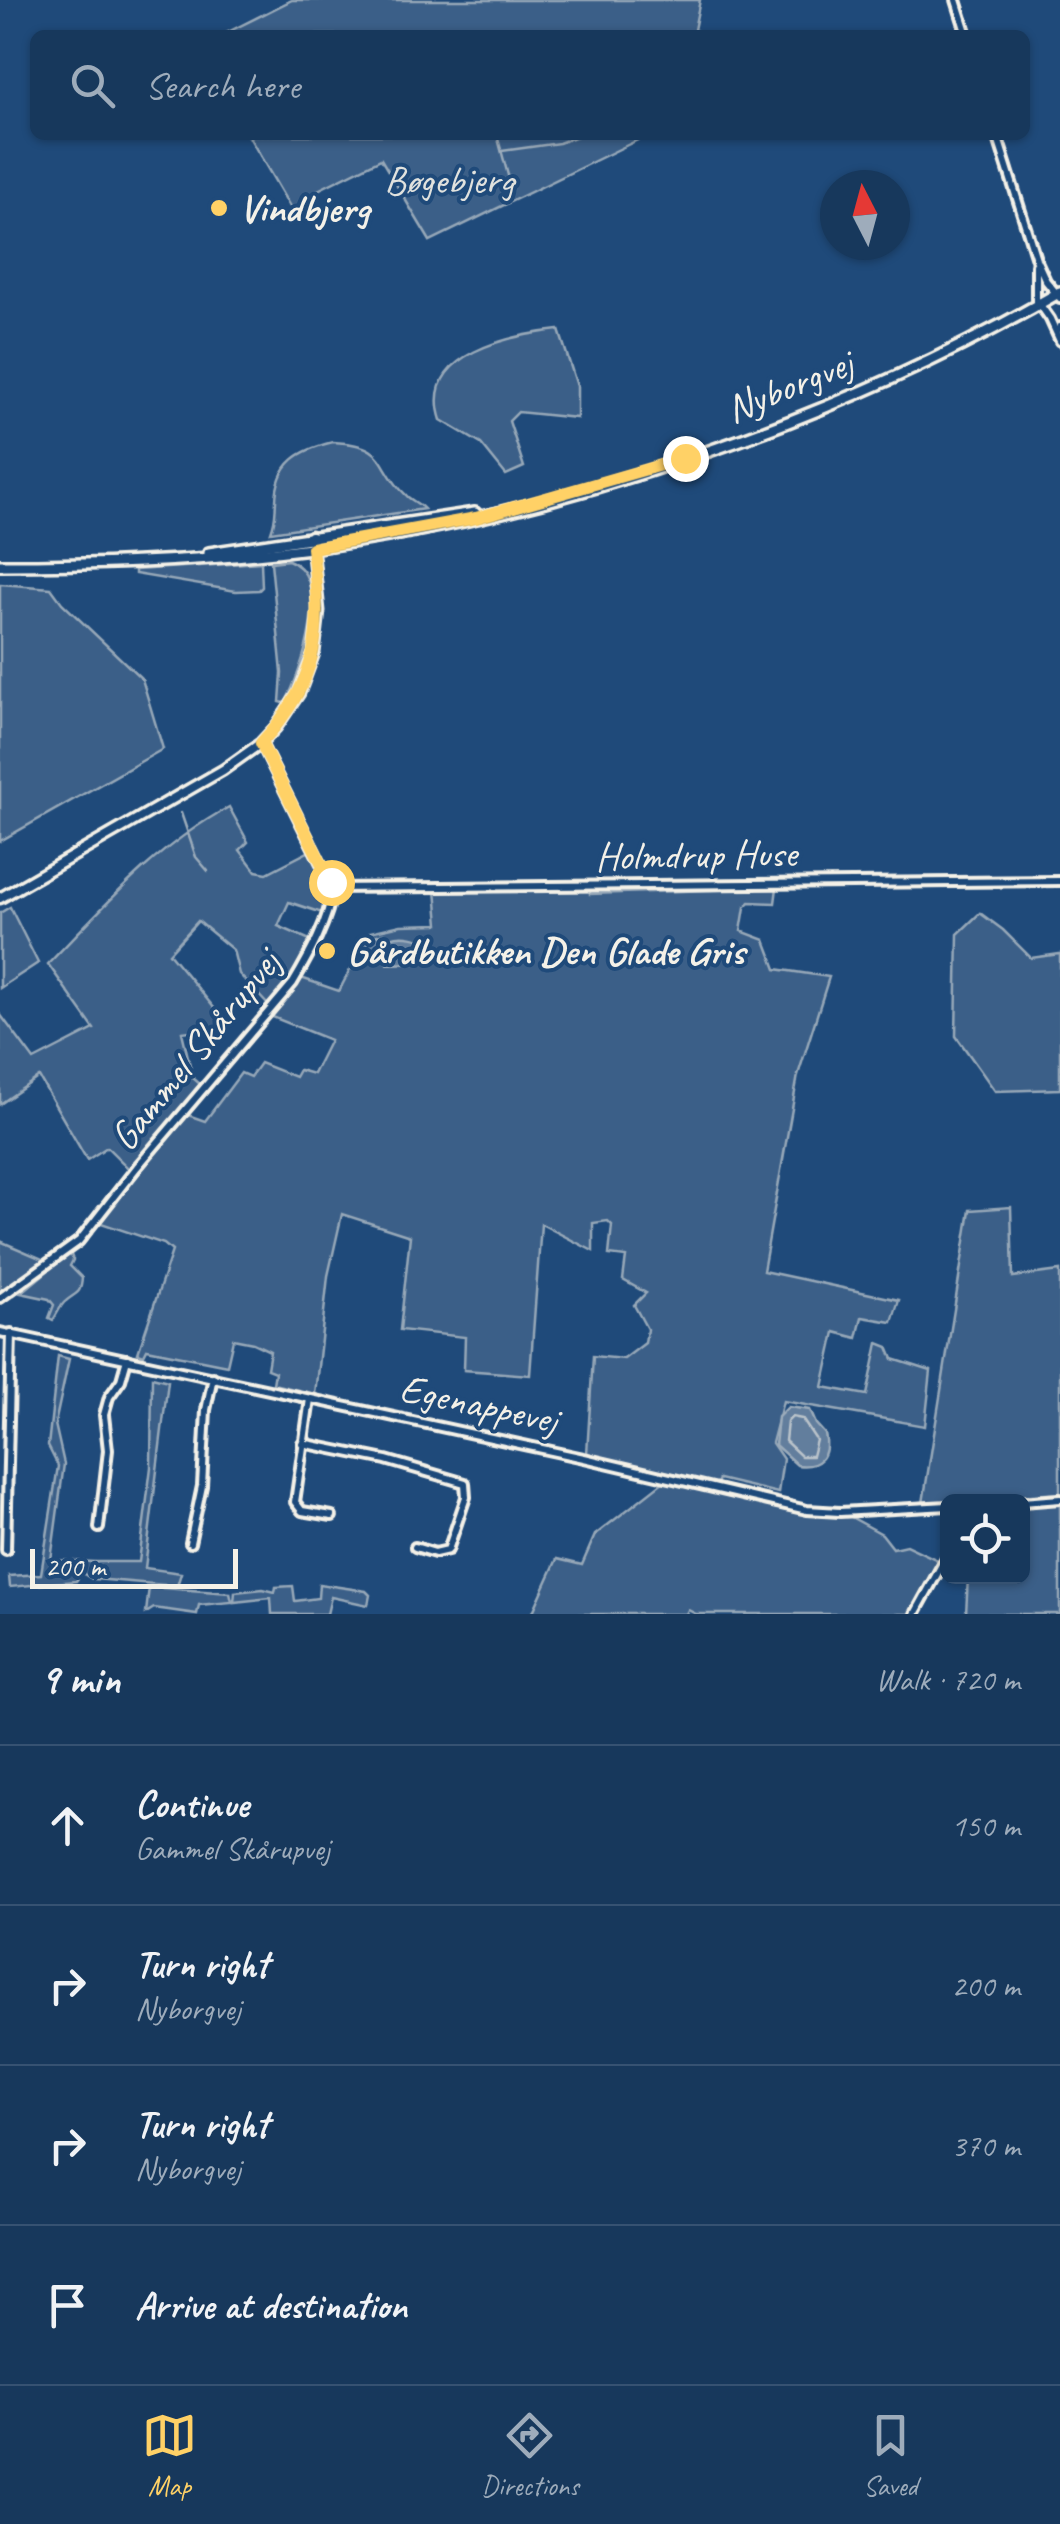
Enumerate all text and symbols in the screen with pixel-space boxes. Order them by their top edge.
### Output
search box [30,30,1030,140]
icon: search [65,58,120,113]
text: Search here [145,62,300,109]
park label: Bøgebjerg [384,155,516,205]
north arrow [820,170,910,260]
place label: Vindbjerg [239,183,373,233]
marker: Vindbjerg [208,197,230,219]
street label: Nyborgvej [718,337,863,434]
route end [663,436,709,482]
street label: Holmdrup Huse [595,828,800,882]
route start [309,860,355,906]
place label: Gårdbutikken Den Glade Gris [347,926,748,976]
street label: Gammel Skårupvej [99,937,294,1161]
marker: Gårdbutikken Den Glade Gris [316,940,338,962]
street label: Egenappevej [396,1363,566,1446]
map controls [940,1494,1030,1584]
button: locate [940,1494,1030,1584]
scale bar [30,1544,238,1588]
text: 200 m [45,1549,105,1584]
text: 9 min [40,1653,120,1706]
text: Walk · 720 m [876,1659,1020,1700]
text: Continue [135,1781,249,1828]
icon: ahead [40,1798,95,1853]
text: 150 m [951,1805,1020,1846]
text: Gammel Skårupvej [135,1828,330,1869]
text: Turn right [135,1941,269,1988]
icon: right [40,1958,95,2013]
text: 200 m [951,1965,1020,2006]
text: Nyborgvej [135,1988,241,2029]
text: Turn right [135,2101,269,2148]
icon: right [40,2118,95,2173]
text: 370 m [951,2125,1020,2166]
text: Nyborgvej [135,2148,241,2189]
icon: arrive [40,2278,95,2333]
text: Arrive at destination [135,2282,407,2329]
tab: Map [142,2408,197,2503]
tab: Directions [481,2408,579,2503]
tab: Saved [863,2408,918,2503]

